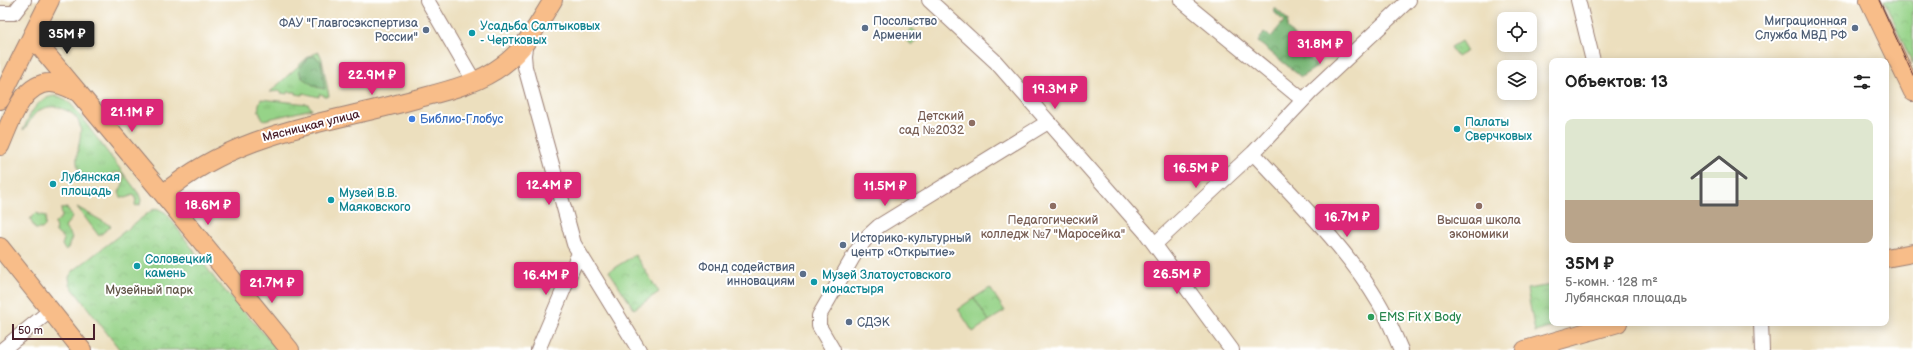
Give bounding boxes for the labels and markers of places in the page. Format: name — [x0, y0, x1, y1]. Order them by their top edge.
place label: Посольство Армении — [872, 14, 937, 43]
place label: Миграционная Служба МВД РФ — [1755, 14, 1847, 43]
place label: ФАУ "Главгосэкспертиза России" — [279, 16, 418, 45]
place label: Усадьба Салтыковых - Чертковых — [480, 19, 601, 48]
pin: 35M ₽ — [39, 21, 95, 55]
marker: Посольство Армении — [860, 23, 870, 33]
marker: Миграционная Служба МВД РФ — [1850, 23, 1860, 33]
marker: ФАУ "Главгосэкспертиза России" — [421, 25, 431, 35]
marker: Усадьба Салтыковых - Чертковых — [467, 28, 477, 38]
pin: 31.8M ₽ — [1283, 31, 1357, 65]
pin: 22.9M ₽ — [335, 62, 409, 96]
pin: 19.3M ₽ — [1018, 76, 1092, 110]
pin: 21.1M ₽ — [95, 99, 169, 133]
place label: Детский сад №2032 — [899, 109, 964, 138]
place label: Библио-Глобус — [420, 112, 504, 127]
marker: Библио-Глобус — [407, 114, 417, 124]
place label: Палаты Сверчковых — [1465, 115, 1532, 144]
marker: Детский сад №2032 — [967, 118, 977, 128]
marker: Палаты Сверчковых — [1452, 124, 1462, 134]
pin: 16.5M ₽ — [1159, 155, 1233, 189]
place label: Лубянская площадь — [60, 170, 120, 199]
pin: 12.4M ₽ — [512, 172, 586, 206]
pin: 11.5M ₽ — [848, 173, 922, 207]
marker: Лубянская площадь — [48, 179, 58, 189]
place label: Музей В.В. Маяковского — [339, 186, 411, 215]
pin: 18.6M ₽ — [171, 192, 245, 226]
marker: Музей В.В. Маяковского — [326, 195, 336, 205]
marker: Педагогический колледж №7 "Маросейка" — [1048, 201, 1058, 211]
marker: Высшая школа экономики — [1474, 201, 1484, 211]
pin: 16.7M ₽ — [1310, 204, 1384, 238]
place label: Педагогический колледж №7 "Маросейка" — [981, 213, 1125, 242]
place label: Высшая школа экономики — [1437, 213, 1521, 242]
place label: Историко-культурный центр «Открытие» — [851, 231, 972, 260]
marker: Историко-культурный центр «Открытие» — [838, 240, 848, 250]
place label: Соловецкий камень — [145, 252, 212, 281]
place label: Фонд содействия инновациям — [698, 260, 795, 289]
marker: Соловецкий камень — [132, 261, 142, 271]
pin: 26.5M ₽ — [1140, 261, 1214, 295]
pin: 16.4M ₽ — [509, 262, 583, 296]
place label: Музей Златоустовского монастыря — [822, 268, 951, 297]
marker: Фонд содействия инновациям — [798, 269, 808, 279]
pin: 21.7M ₽ — [235, 270, 309, 304]
marker: Музей Златоустовского монастыря — [809, 277, 819, 287]
place label: EMS Fit X Body — [1379, 310, 1462, 325]
marker: EMS Fit X Body — [1366, 312, 1376, 322]
place label: СДЭК — [857, 315, 890, 330]
marker: СДЭК — [844, 317, 854, 327]

